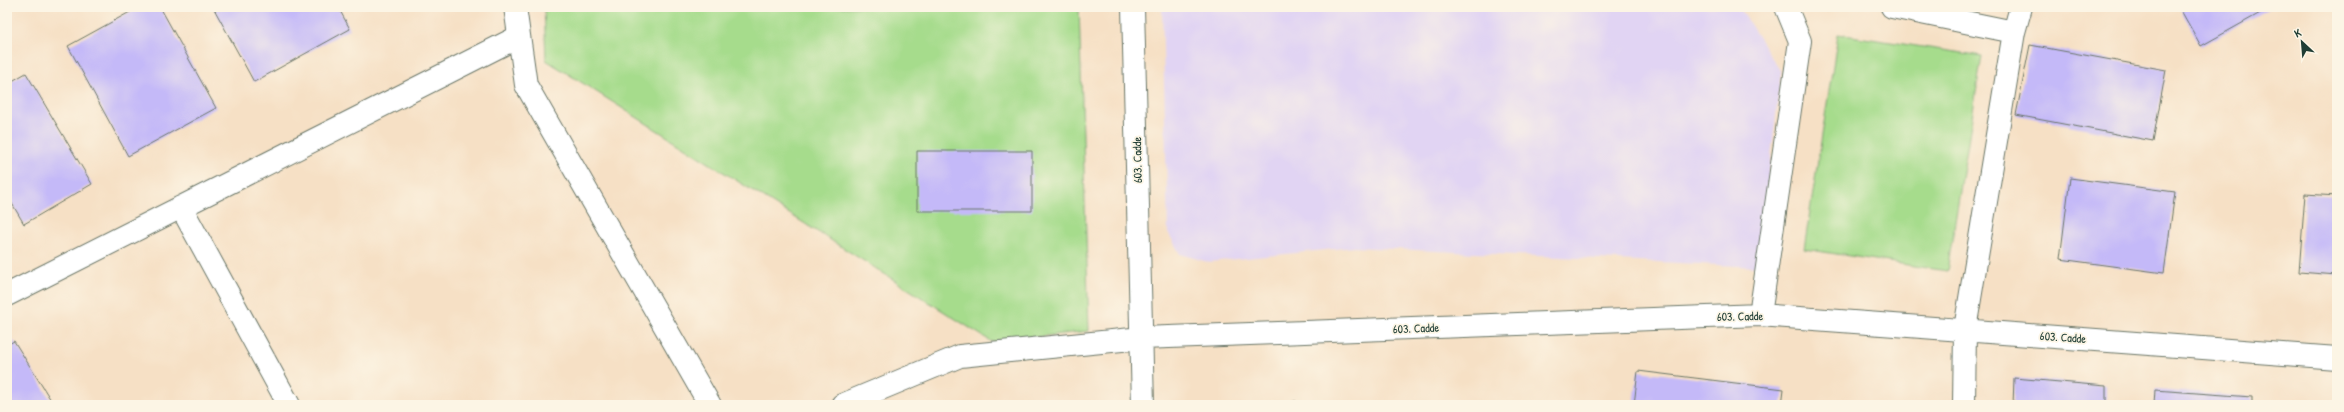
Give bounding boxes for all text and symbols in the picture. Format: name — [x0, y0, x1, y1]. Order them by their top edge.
north arrow — [2282, 22, 2322, 62]
text: K — [2292, 25, 2303, 41]
street label: 603. Cadde — [1128, 136, 1146, 183]
street label: 603. Cadde — [1717, 307, 1764, 325]
street label: 603. Cadde — [1393, 319, 1440, 337]
street label: 603. Cadde — [2039, 327, 2087, 347]

